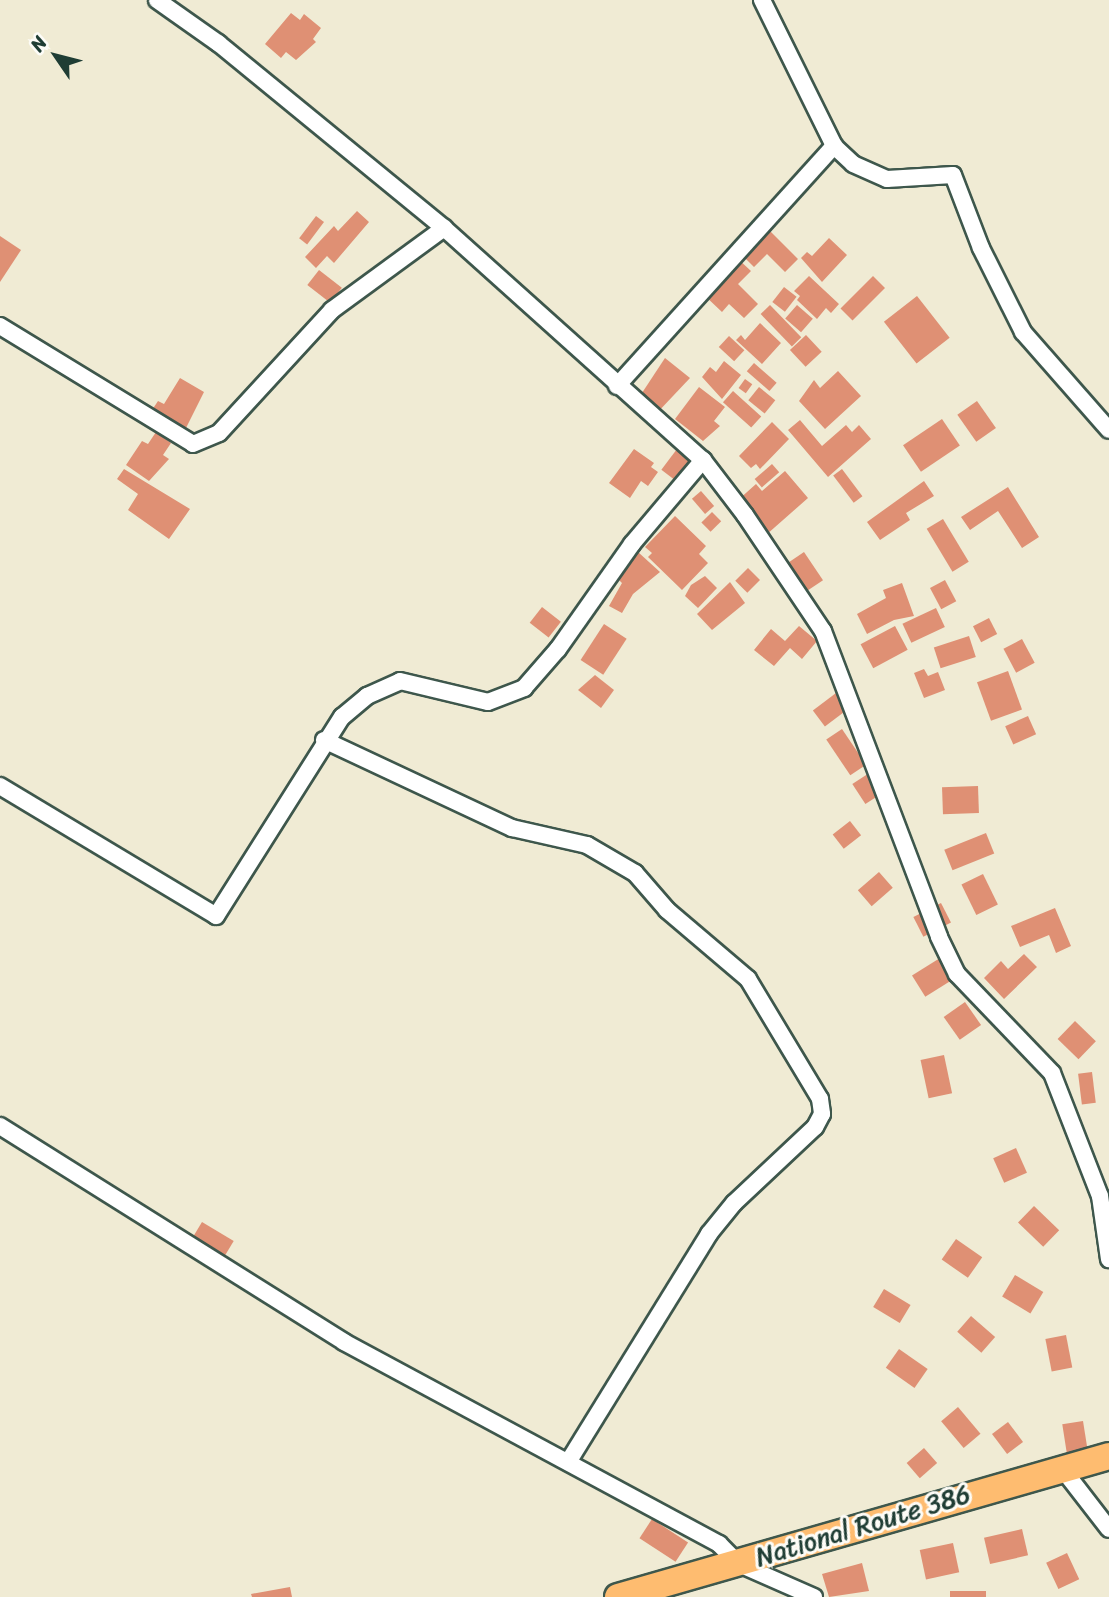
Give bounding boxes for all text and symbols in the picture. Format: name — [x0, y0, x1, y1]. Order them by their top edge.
north arrow — [21, 21, 91, 91]
text: N — [21, 29, 56, 59]
street label: National Route 386 — [752, 1479, 974, 1573]

